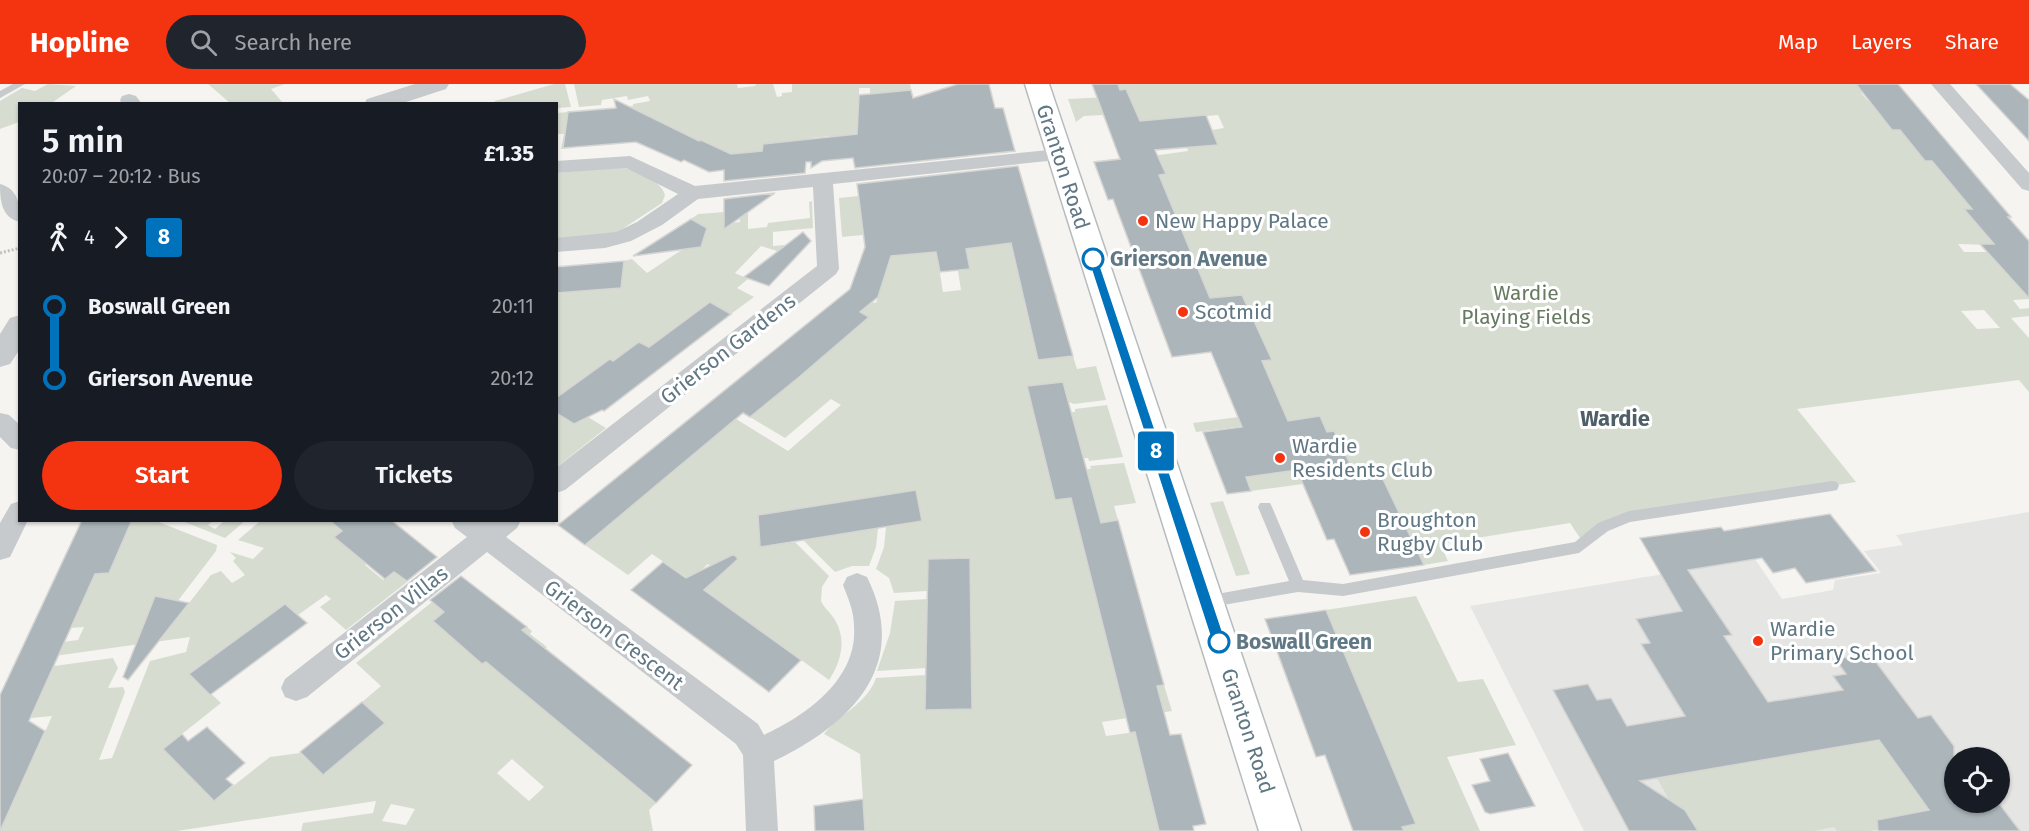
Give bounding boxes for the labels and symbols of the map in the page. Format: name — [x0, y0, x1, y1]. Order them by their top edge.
street label: Granton Road — [1031, 101, 1095, 233]
place label: New Happy Palace — [1155, 208, 1329, 234]
marker: New Happy Palace — [1136, 214, 1150, 228]
place label: Grierson Avenue — [1110, 246, 1268, 272]
marker: Grierson Avenue — [1082, 248, 1104, 270]
park label: Wardie Playing Fields — [1461, 280, 1591, 330]
street label: Grierson Gardens — [655, 288, 801, 410]
place label: Scotmid — [1195, 299, 1272, 325]
marker: Scotmid — [1176, 305, 1190, 319]
district label: Wardie — [1580, 405, 1650, 432]
line badge: 8 — [1136, 432, 1176, 470]
place label: Wardie Residents Club — [1292, 433, 1433, 483]
marker: Wardie Residents Club — [1273, 451, 1287, 465]
place label: Broughton Rugby Club — [1377, 507, 1484, 557]
marker: Broughton Rugby Club — [1358, 525, 1372, 539]
street label: Grierson Villas — [329, 560, 453, 666]
street label: Grierson Crescent — [539, 574, 689, 696]
place label: Wardie Primary School — [1770, 616, 1914, 666]
place label: Boswall Green — [1236, 629, 1372, 655]
marker: Boswall Green — [1208, 631, 1230, 653]
marker: Wardie Primary School — [1751, 634, 1765, 648]
street label: Granton Road — [1216, 665, 1280, 797]

